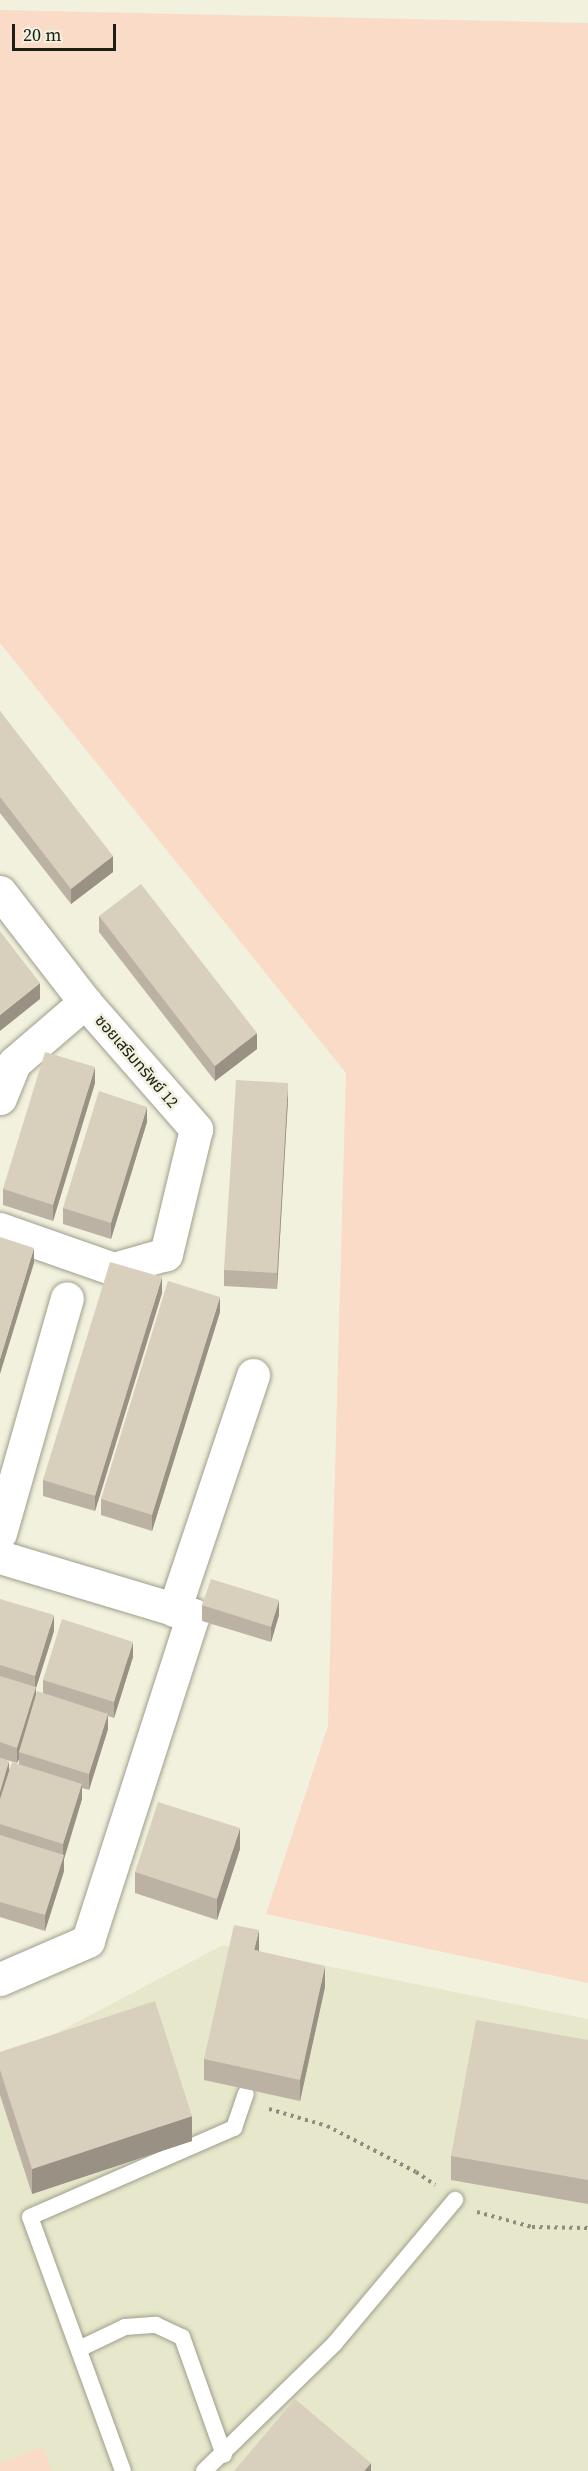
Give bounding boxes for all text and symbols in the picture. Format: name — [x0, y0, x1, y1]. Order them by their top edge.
scale bar — [15, 12, 118, 50]
text: 20 m — [23, 22, 61, 47]
street label: ซอยเสริมทรัพย์ 12 — [91, 1011, 183, 1111]

